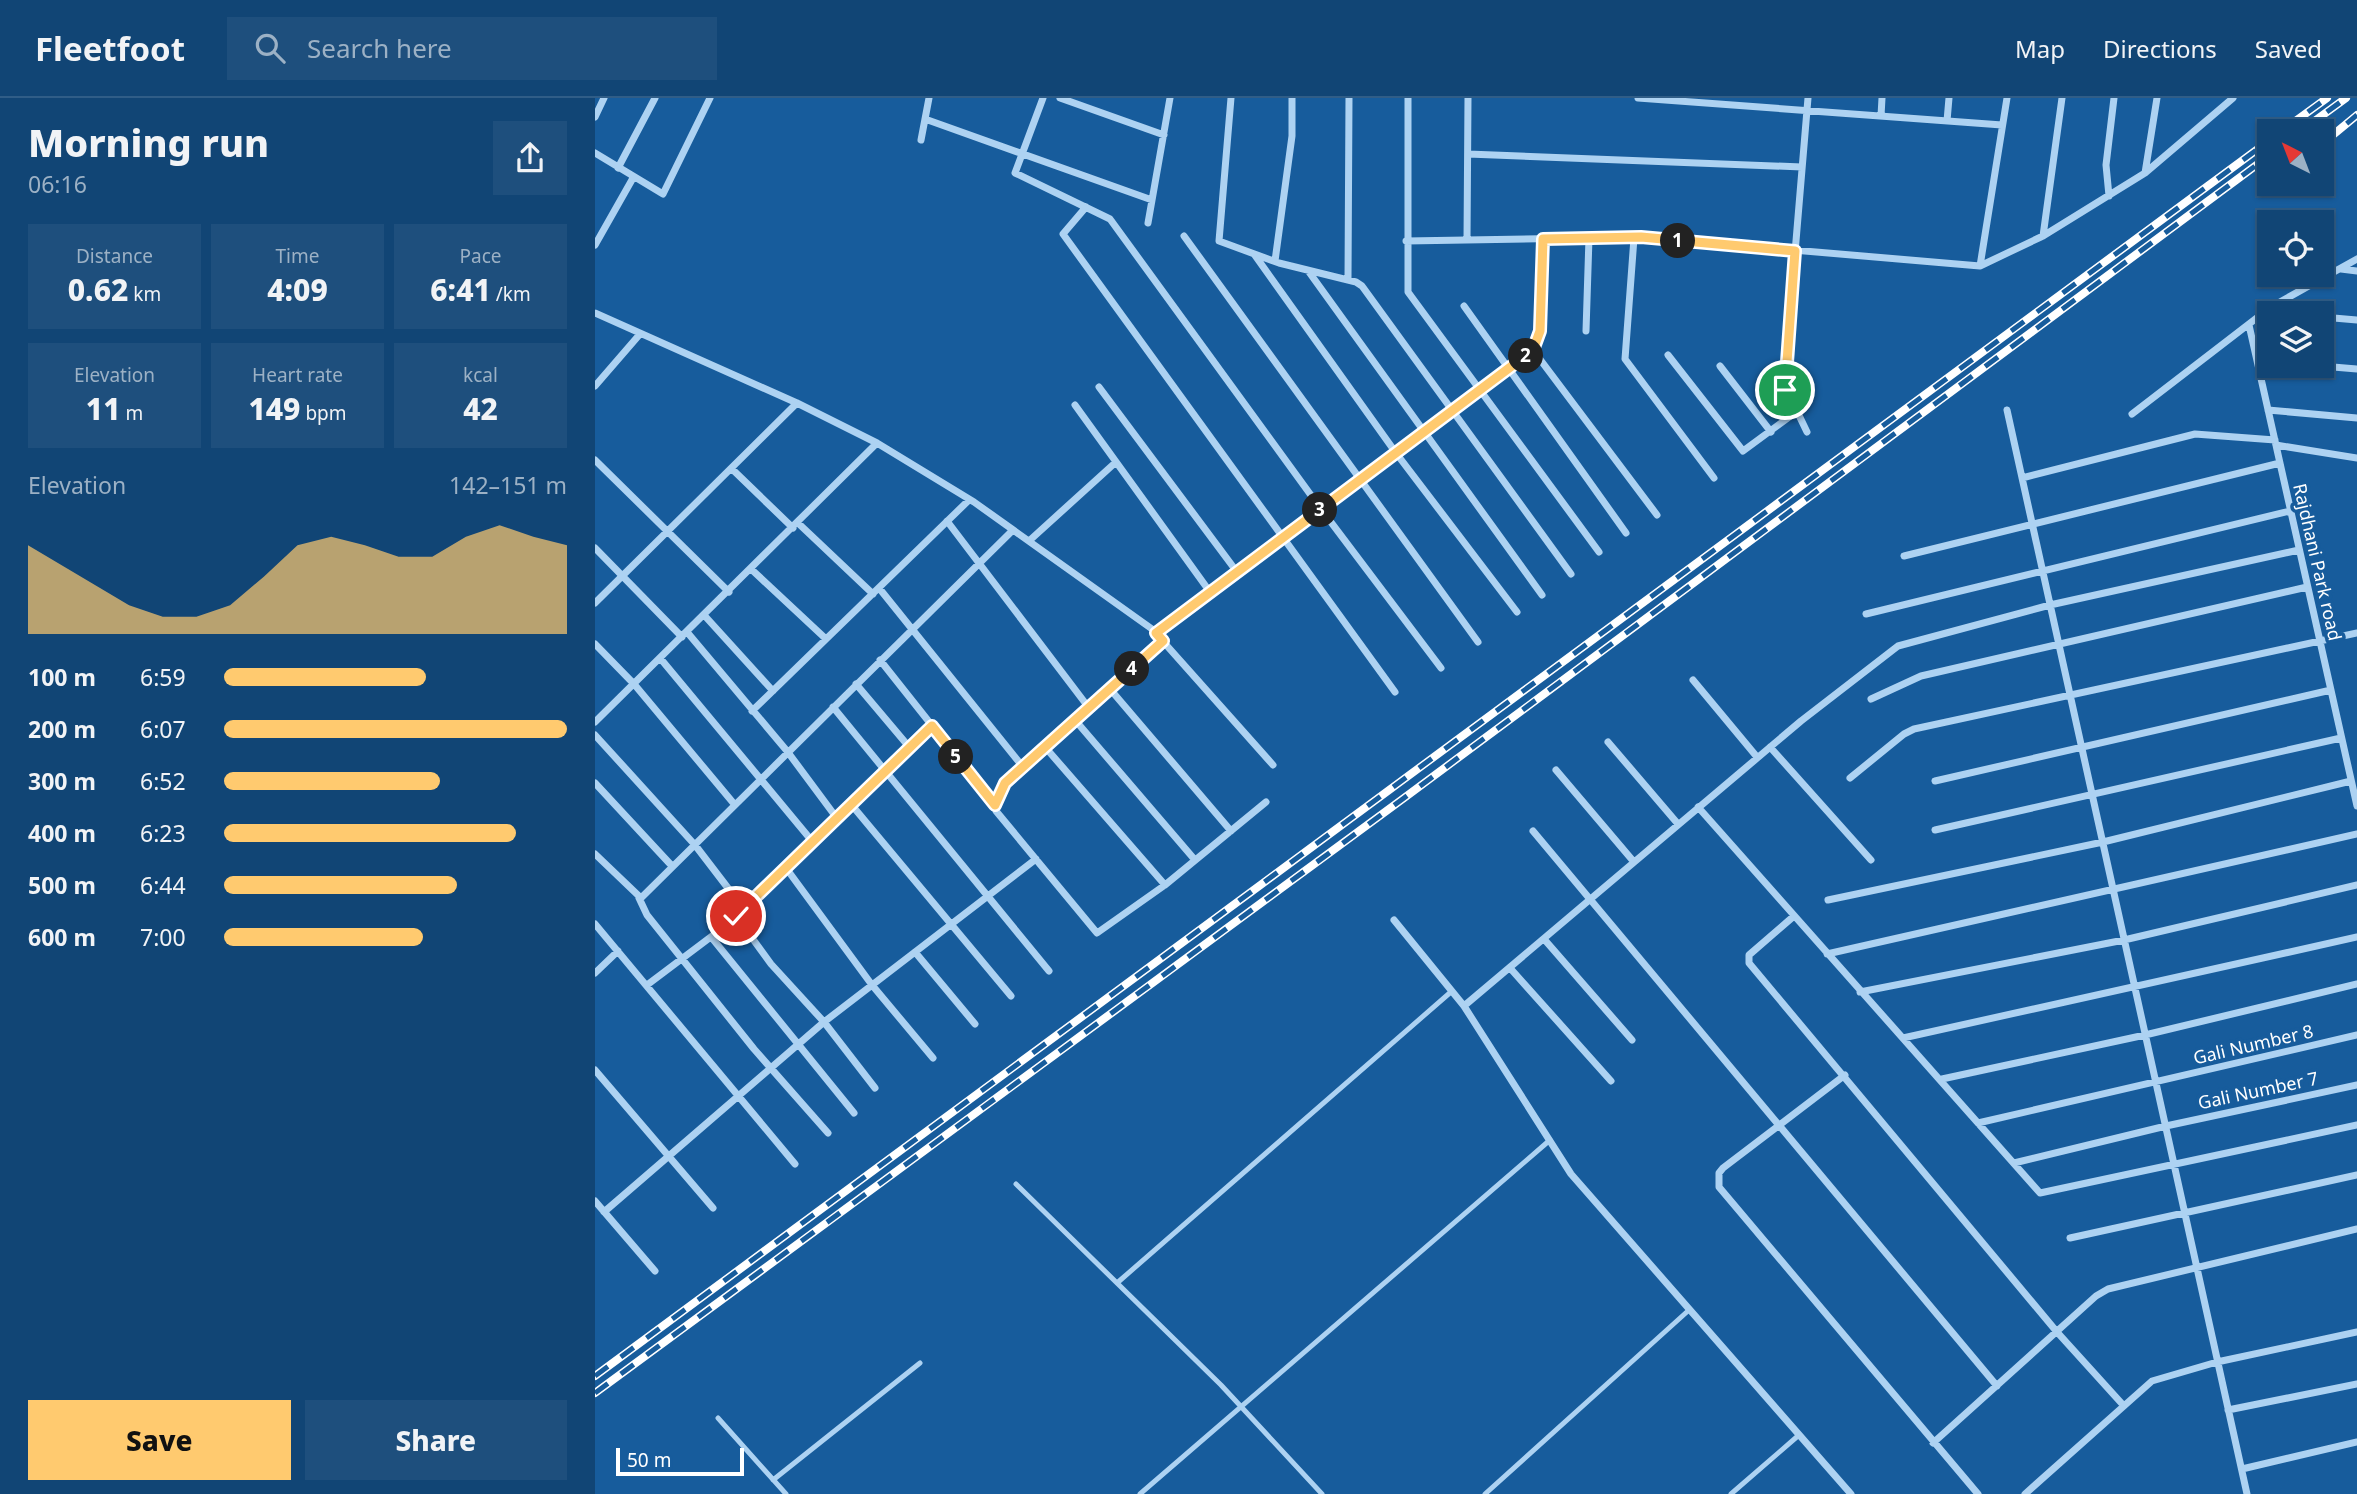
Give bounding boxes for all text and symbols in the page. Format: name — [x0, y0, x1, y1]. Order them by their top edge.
search box — [227, 17, 717, 80]
text: Fleetfoot — [35, 26, 185, 71]
icon: search — [251, 29, 289, 67]
text: Search here — [307, 30, 452, 66]
text: Map — [2015, 32, 2065, 65]
text: Directions — [2103, 32, 2217, 65]
text: Saved — [2255, 32, 2322, 65]
text: Morning run — [28, 116, 269, 168]
north arrow — [2257, 119, 2335, 196]
map controls — [2257, 119, 2334, 378]
button: share — [493, 121, 567, 195]
text: 06:16 — [28, 168, 87, 200]
button: locate — [2257, 210, 2334, 287]
pin: 1 — [1661, 223, 1695, 258]
text: 1 — [1672, 227, 1683, 253]
text: Distance — [76, 243, 153, 269]
text: Time — [276, 243, 319, 269]
text: Pace — [460, 243, 502, 269]
text: 0.62 — [68, 269, 128, 310]
text: 4:09 — [267, 269, 328, 310]
text: 6:41 — [430, 269, 491, 310]
text: km — [128, 281, 161, 307]
text: /km — [491, 281, 531, 307]
button: layers — [2257, 301, 2334, 378]
pin: 2 — [1509, 338, 1543, 374]
text: 2 — [1520, 342, 1531, 368]
pin — [1755, 360, 1815, 420]
text: Elevation — [74, 362, 155, 388]
text: Heart rate — [252, 362, 343, 388]
text: kcal — [463, 362, 498, 388]
icon: arrive — [1766, 371, 1804, 409]
text: 11 — [86, 388, 120, 429]
text: 149 — [248, 388, 300, 429]
text: 42 — [463, 388, 498, 429]
text: m — [120, 400, 143, 426]
text: bpm — [300, 400, 347, 426]
text: Elevation — [28, 469, 126, 501]
text: 142–151 m — [449, 469, 567, 501]
street label: Rajdhani Park road — [2288, 481, 2348, 643]
pin: 3 — [1303, 492, 1337, 528]
text: 3 — [1314, 496, 1325, 522]
pin: 4 — [1115, 652, 1149, 686]
text: 4 — [1126, 655, 1137, 681]
text: 100 m — [28, 661, 96, 693]
text: 6:59 — [140, 661, 186, 693]
text: 200 m — [28, 713, 96, 745]
text: 6:07 — [140, 713, 186, 745]
pin: 5 — [939, 740, 973, 774]
text: 5 — [950, 743, 961, 769]
text: 300 m — [28, 765, 96, 797]
text: 6:52 — [140, 765, 186, 797]
text: 400 m — [28, 817, 96, 849]
text: 6:23 — [140, 817, 186, 849]
text: 500 m — [28, 869, 96, 901]
text: 6:44 — [140, 869, 186, 901]
pin — [706, 886, 766, 946]
icon: check — [717, 897, 755, 935]
text: 600 m — [28, 921, 96, 953]
text: 7:00 — [140, 921, 186, 953]
street label: Gali Number 8 — [2191, 1019, 2315, 1069]
street label: Gali Number 7 — [2196, 1066, 2320, 1114]
button: Save — [28, 1400, 291, 1480]
button: Share — [305, 1400, 567, 1480]
scale bar — [616, 1445, 744, 1477]
text: 50 m — [627, 1447, 671, 1473]

